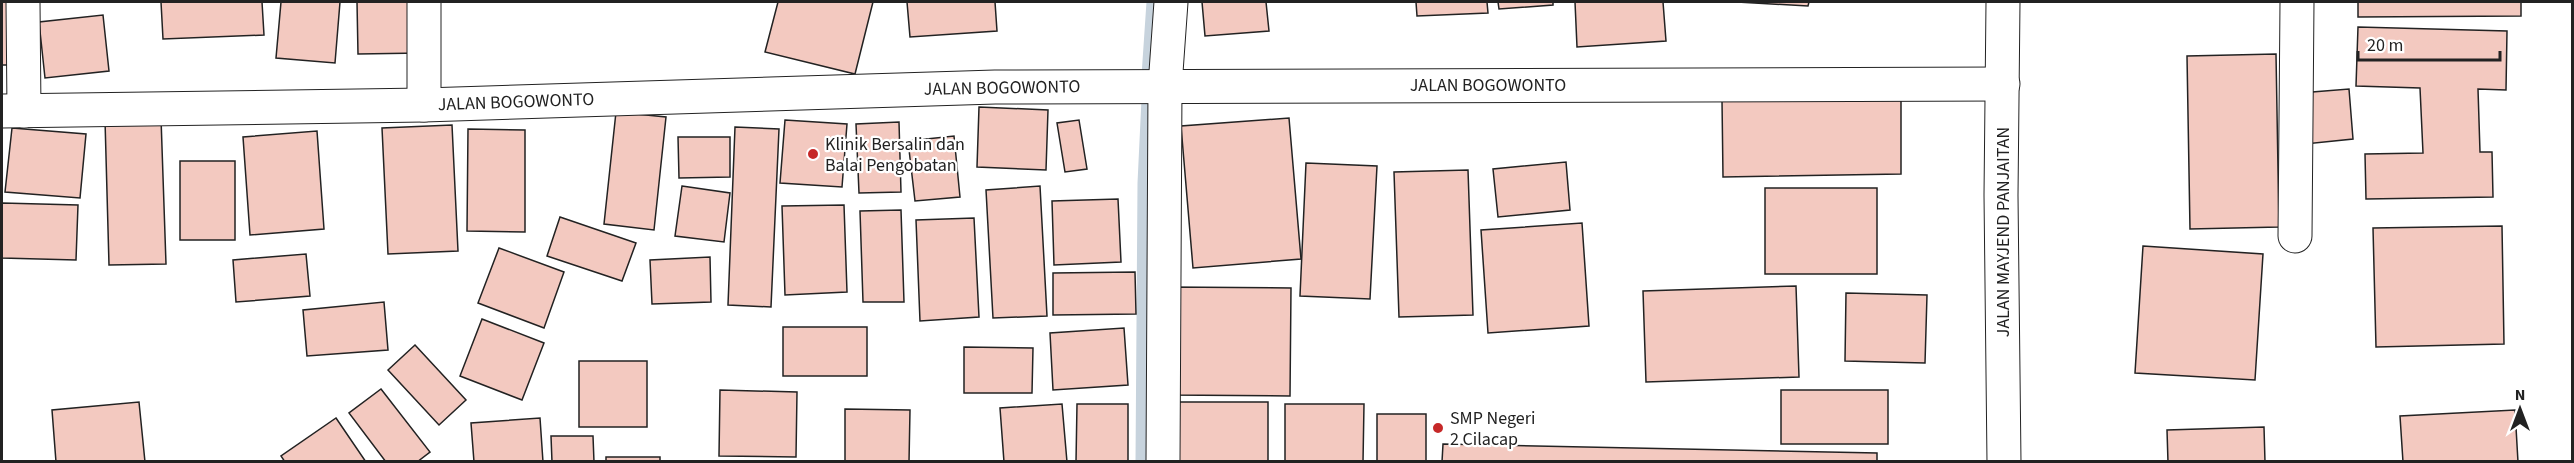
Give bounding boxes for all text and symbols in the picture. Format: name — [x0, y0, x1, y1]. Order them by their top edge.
scale bar — [2358, 24, 2500, 62]
text: 20 m — [2367, 33, 2403, 58]
street label: JALAN BOGOWONTO — [1410, 73, 1566, 98]
street label: JALAN BOGOWONTO — [924, 74, 1081, 102]
street label: JALAN BOGOWONTO — [437, 87, 595, 117]
street label: JALAN MAYJEND PANJAITAN — [1991, 127, 2016, 337]
place label: Klinik Bersalin dan Balai Pengobatan — [825, 132, 965, 178]
marker: Klinik Bersalin dan Balai Pengobatan — [806, 147, 820, 161]
north arrow — [2490, 379, 2550, 439]
text: N — [2515, 384, 2525, 406]
place label: SMP Negeri 2 Cilacap — [1450, 406, 1535, 452]
marker: SMP Negeri 2 Cilacap — [1431, 421, 1445, 435]

